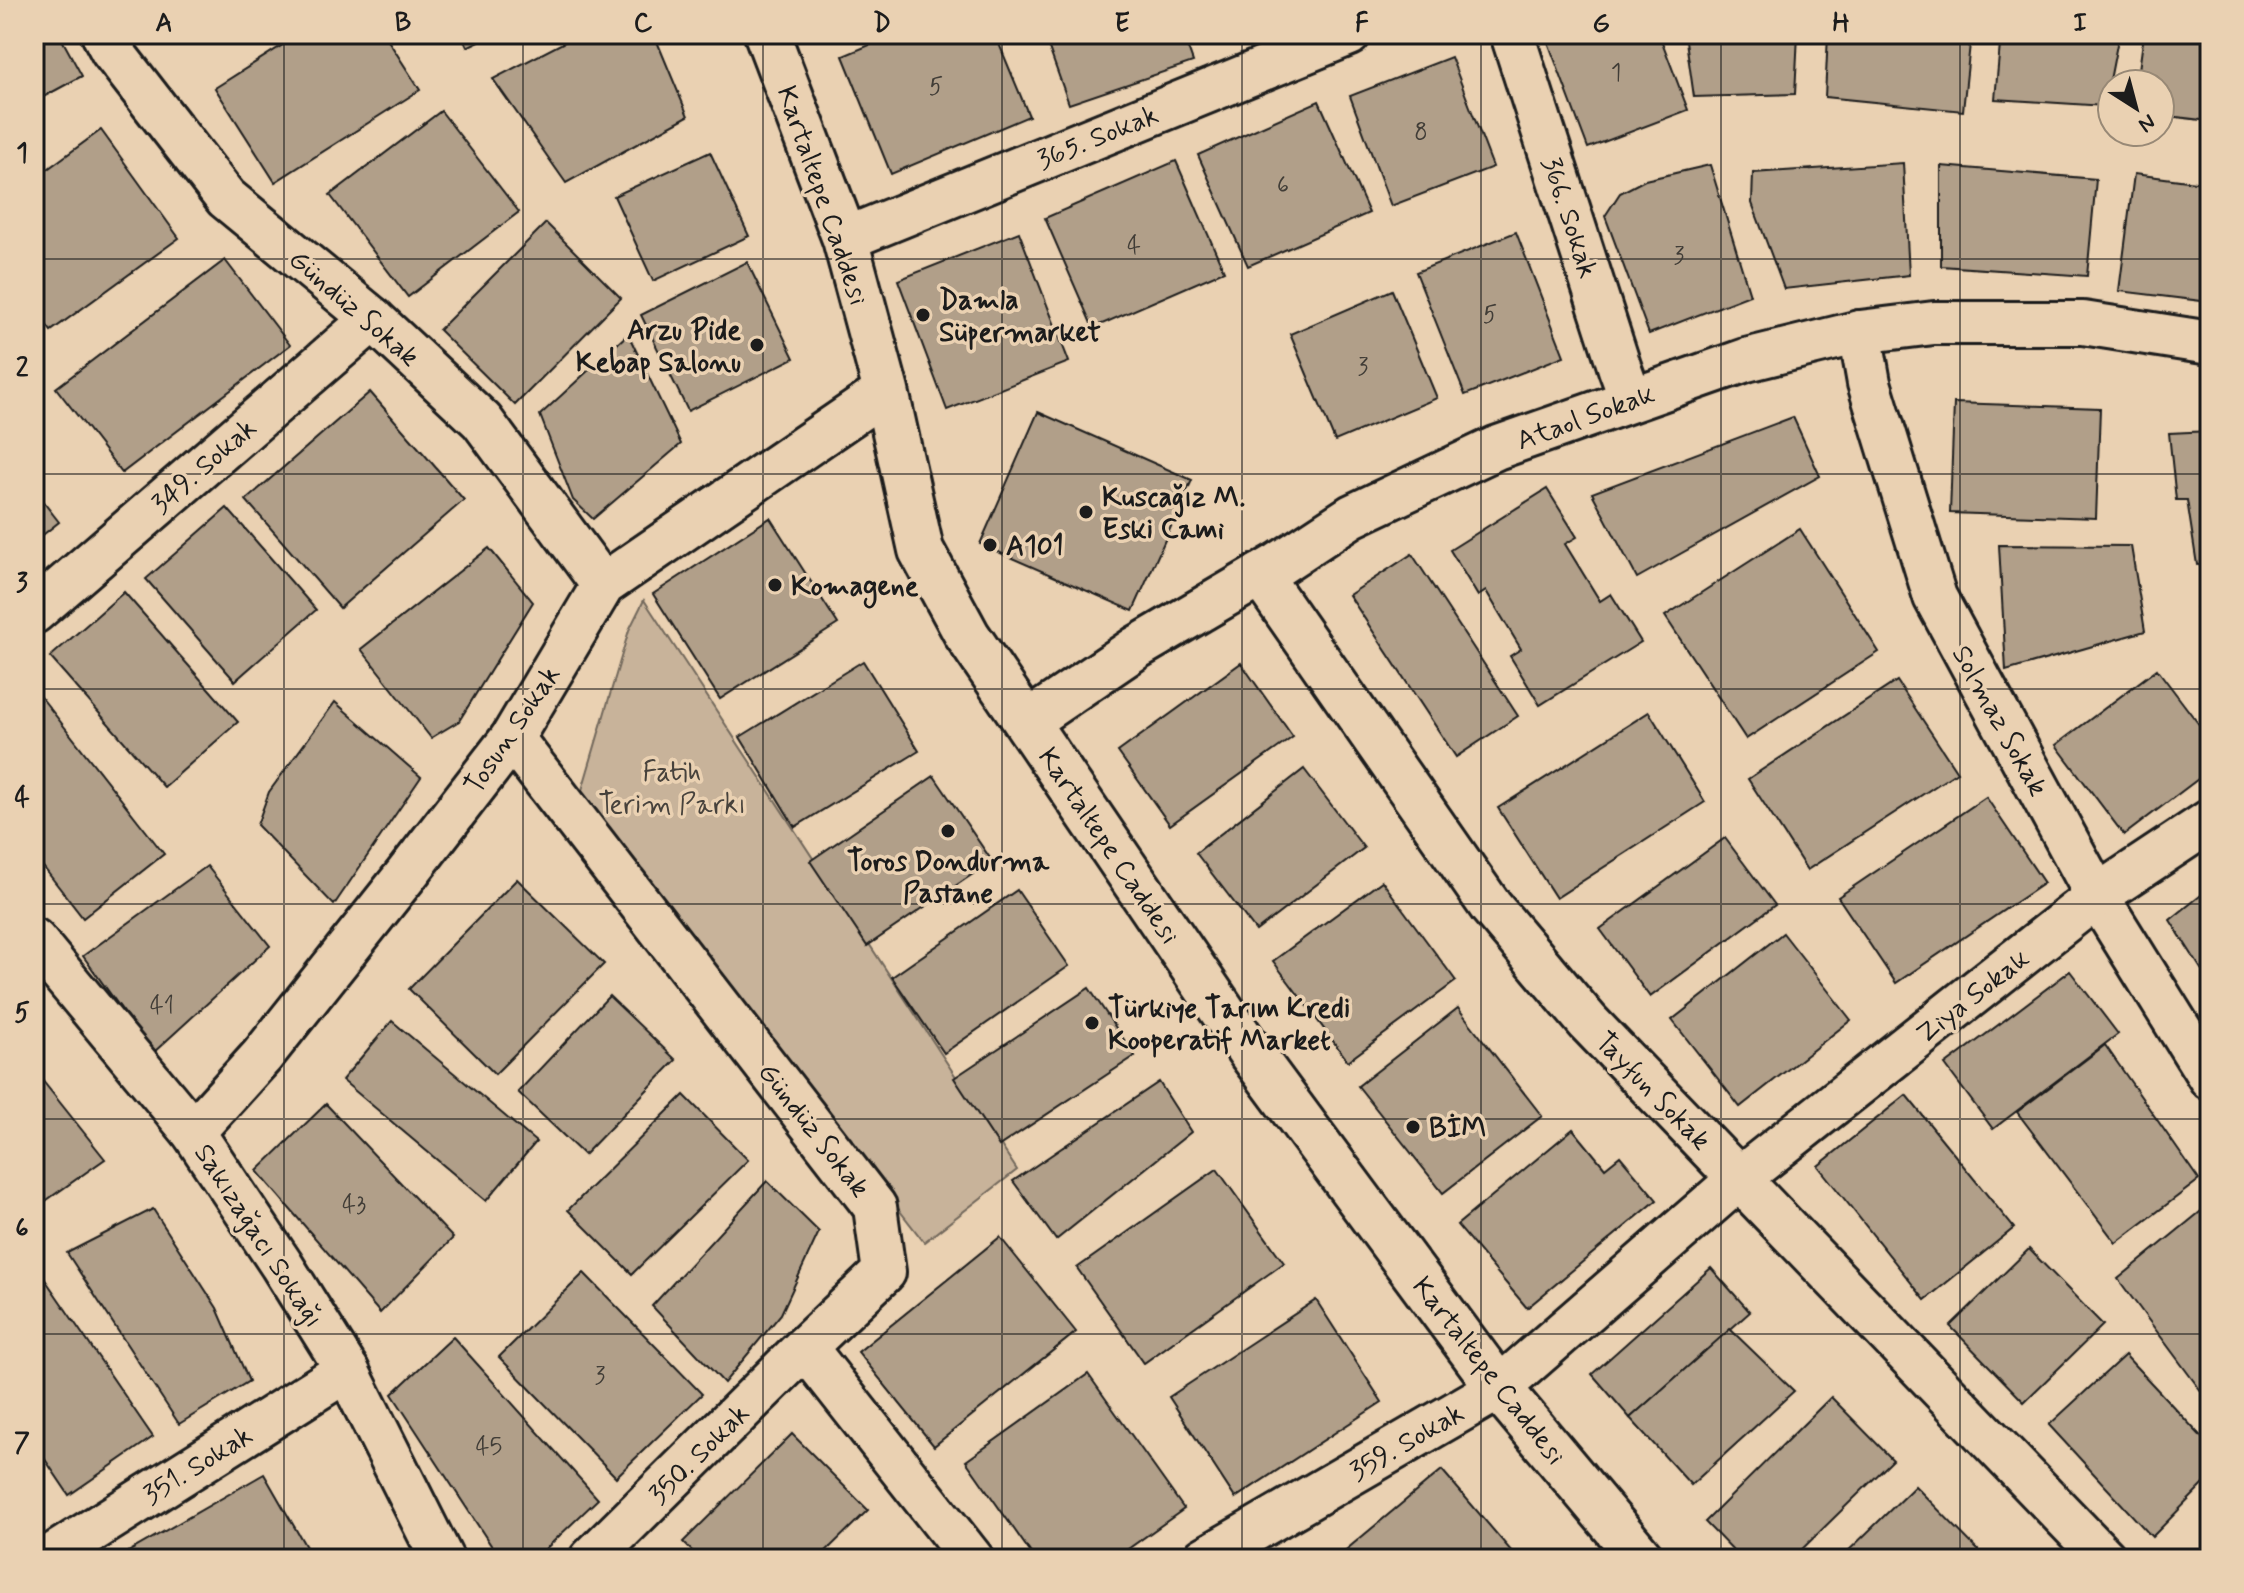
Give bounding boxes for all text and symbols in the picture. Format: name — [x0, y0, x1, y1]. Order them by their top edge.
text: A — [155, 7, 173, 41]
text: B — [395, 7, 411, 41]
text: C — [634, 7, 653, 41]
text: D — [873, 7, 891, 41]
text: E — [1114, 7, 1130, 41]
text: F — [1355, 7, 1369, 41]
text: G — [1592, 7, 1610, 41]
text: H — [1833, 7, 1850, 41]
text: I — [2073, 7, 2087, 41]
house number: 1 — [1611, 58, 1621, 89]
north arrow — [2096, 68, 2176, 148]
house number: 5 — [929, 72, 943, 103]
street label: Kartaltepe Caddesi — [767, 81, 876, 310]
street label: 365. Sokak — [1032, 97, 1164, 179]
text: N — [2132, 107, 2161, 138]
house number: 8 — [1414, 117, 1428, 148]
text: 1 — [16, 137, 28, 171]
street label: 366. Sokak — [1532, 152, 1606, 283]
house number: 6 — [1277, 170, 1289, 201]
house number: 4 — [1127, 231, 1141, 262]
house number: 3 — [1674, 241, 1685, 272]
street label: Gündüz Sokak — [280, 242, 427, 376]
place label: Damla Süpermarket — [939, 283, 1101, 352]
house number: 5 — [1483, 300, 1497, 331]
marker: Damla Süpermarket — [914, 306, 932, 324]
place label: Arzu Pide Kebap Salonu — [576, 313, 741, 382]
marker: Arzu Pide Kebap Salonu — [748, 336, 766, 354]
text: 2 — [16, 352, 29, 386]
house number: 3 — [1358, 352, 1369, 383]
street label: Ataol Sokak — [1512, 376, 1660, 460]
street label: 349. Sokak — [144, 411, 265, 523]
place label: Kuscağız M. Eski Cami — [1102, 480, 1245, 549]
marker: Kuscağız M. Eski Cami — [1077, 503, 1095, 521]
place label: A101 — [1006, 529, 1064, 566]
marker: A101 — [981, 536, 999, 554]
text: 3 — [16, 567, 28, 601]
place label: Komagene — [791, 569, 919, 609]
marker: Komagene — [766, 576, 784, 594]
street label: Solmaz Sokak — [1942, 639, 2056, 803]
street label: Tosun Sokak — [456, 659, 570, 802]
street label: Kartaltepe Caddesi — [1028, 741, 1187, 952]
park label: Fatih Terim Parkı — [598, 755, 746, 824]
text: 4 — [14, 782, 30, 816]
marker: Toros Dondurma Pastane — [939, 822, 957, 840]
place label: Toros Dondurma Pastane — [847, 844, 1050, 913]
street label: Ziya Sokak — [1909, 941, 2038, 1053]
house number: 41 — [150, 991, 174, 1022]
place label: Türkiye Tarım Kredi Kooperatif Market — [1108, 991, 1350, 1060]
text: 5 — [14, 997, 30, 1031]
marker: Türkiye Tarım Kredi Kooperatif Market — [1083, 1014, 1101, 1032]
street label: Tayfun Sokak — [1586, 1024, 1718, 1159]
street label: Gündüz Sokak — [749, 1055, 877, 1206]
place label: BİM — [1429, 1111, 1486, 1148]
marker: BİM — [1404, 1118, 1422, 1136]
street label: Sakızağacı Sokağı — [185, 1137, 331, 1336]
house number: 43 — [342, 1190, 366, 1221]
text: 6 — [15, 1212, 29, 1246]
street label: Kartaltepe Caddesi — [1403, 1270, 1573, 1473]
house number: 3 — [595, 1361, 606, 1392]
street label: 359. Sokak — [1343, 1395, 1471, 1491]
street label: 350. Sokak — [641, 1396, 758, 1513]
street label: 351. Sokak — [136, 1418, 260, 1514]
text: 7 — [14, 1427, 30, 1461]
house number: 45 — [476, 1432, 502, 1463]

